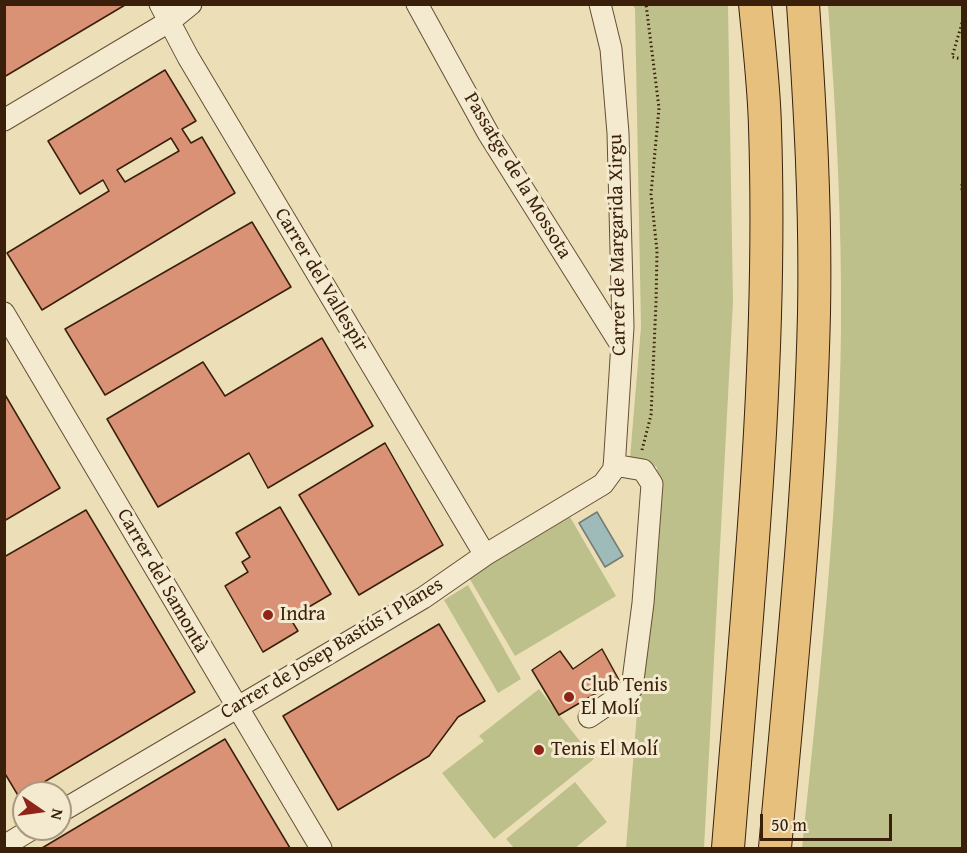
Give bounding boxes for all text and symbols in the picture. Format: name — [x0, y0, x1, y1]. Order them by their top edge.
street label: Passatge de la Mossota — [458, 89, 576, 263]
street label: Carrer de Margarida Xirgu — [604, 134, 632, 356]
street label: Carrer del Vallespir — [269, 204, 373, 356]
street label: Carrer del Samontà — [111, 505, 213, 657]
street label: Carrer de Josep Bastús i Planes — [216, 573, 448, 725]
place label: Indra — [280, 603, 326, 627]
marker: Indra — [261, 608, 275, 622]
place label: Club Tenis El Molí — [581, 674, 668, 721]
marker: Club Tenis El Molí — [562, 690, 576, 704]
place label: Tenis El Molí — [551, 738, 658, 762]
marker: Tenis El Molí — [532, 743, 546, 757]
north arrow — [12, 781, 72, 841]
scale bar — [763, 802, 895, 840]
text: N — [45, 807, 70, 823]
text: 50 m — [771, 811, 807, 838]

